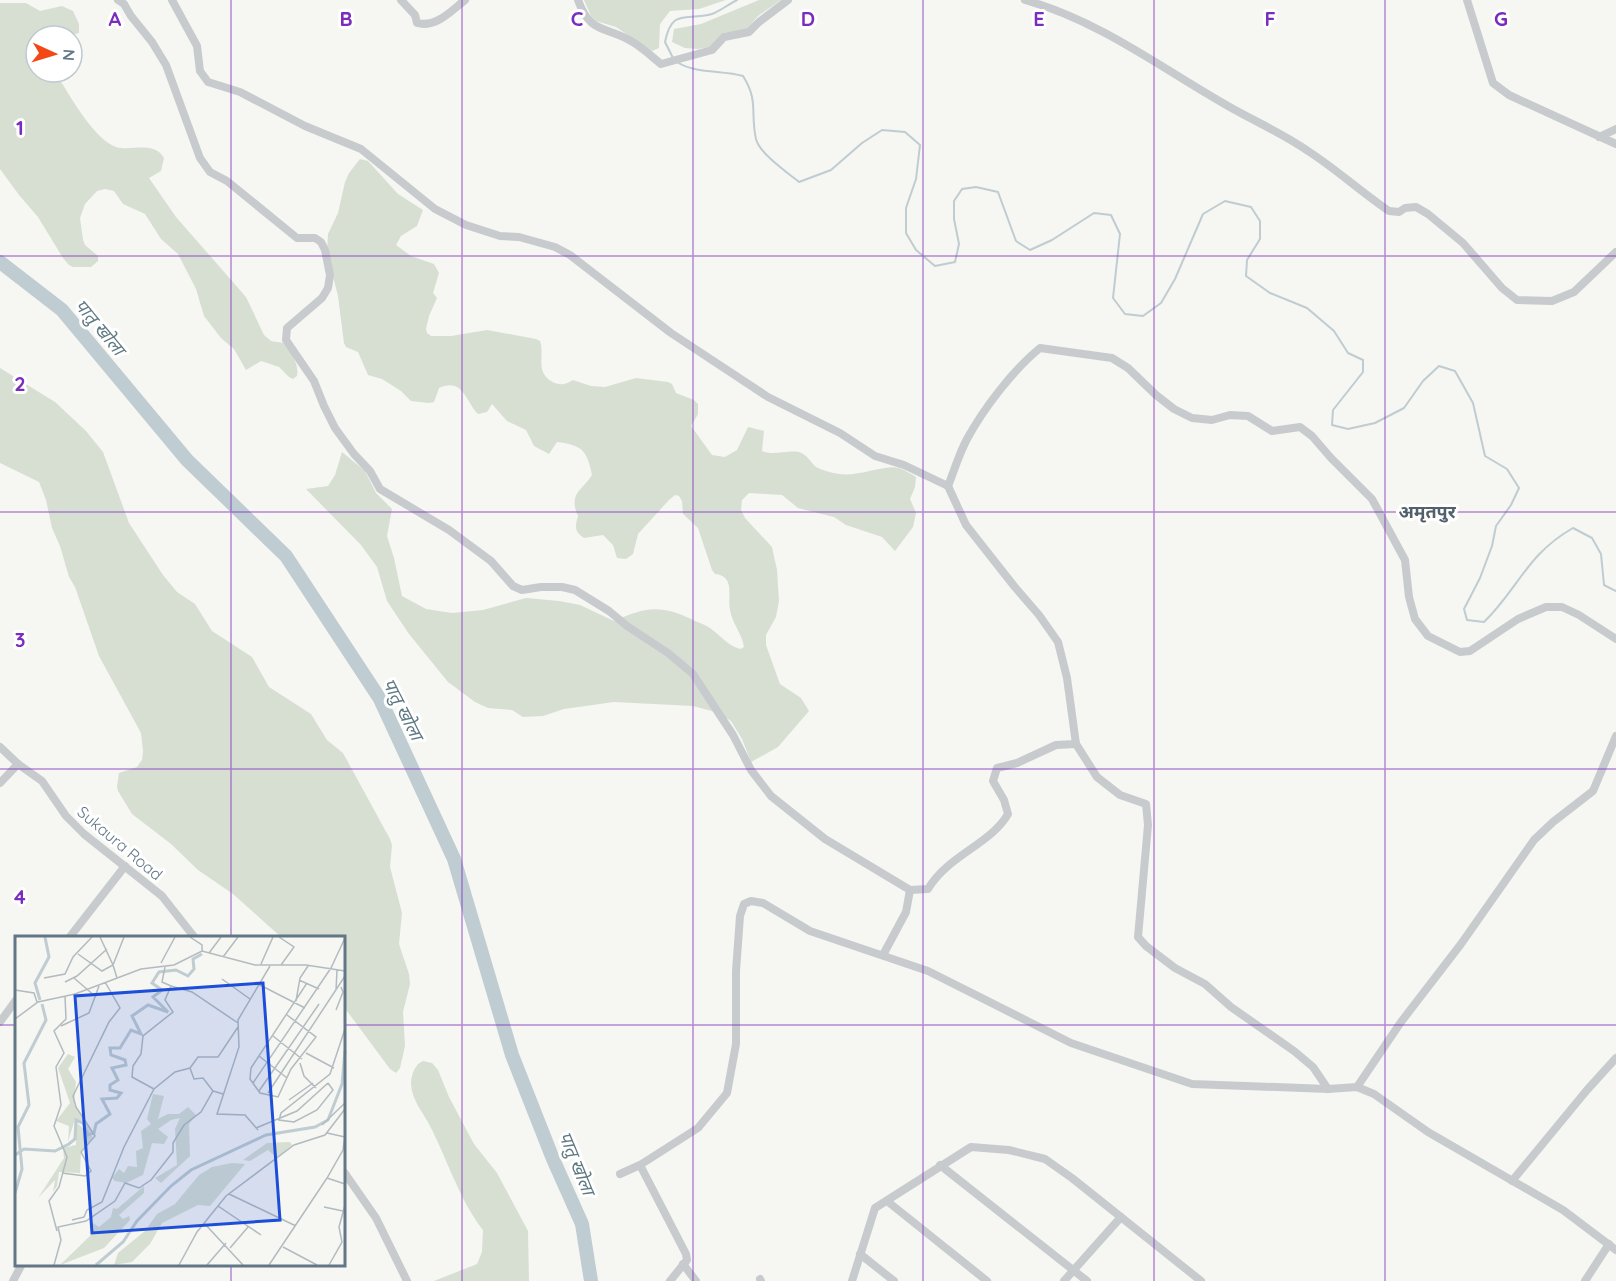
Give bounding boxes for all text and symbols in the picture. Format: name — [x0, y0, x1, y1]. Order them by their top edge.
text: A — [109, 6, 122, 31]
text: B — [339, 6, 353, 31]
text: C — [571, 6, 584, 31]
text: D — [801, 6, 815, 31]
text: E — [1033, 6, 1045, 31]
text: F — [1264, 6, 1276, 31]
text: G — [1494, 6, 1508, 31]
north arrow — [24, 24, 84, 84]
text: N — [59, 48, 79, 62]
text: 1 — [16, 115, 24, 140]
water label: पातु खोला — [70, 294, 132, 362]
text: 2 — [14, 371, 26, 396]
district label: अमृतपुर — [1398, 500, 1457, 523]
text: 3 — [15, 627, 25, 652]
water label: पातु खोला — [378, 674, 430, 747]
street label: Sukaura Road — [73, 802, 167, 884]
text: 4 — [14, 884, 26, 909]
inset map — [15, 936, 345, 1266]
water label: पातु खोला — [554, 1128, 601, 1201]

